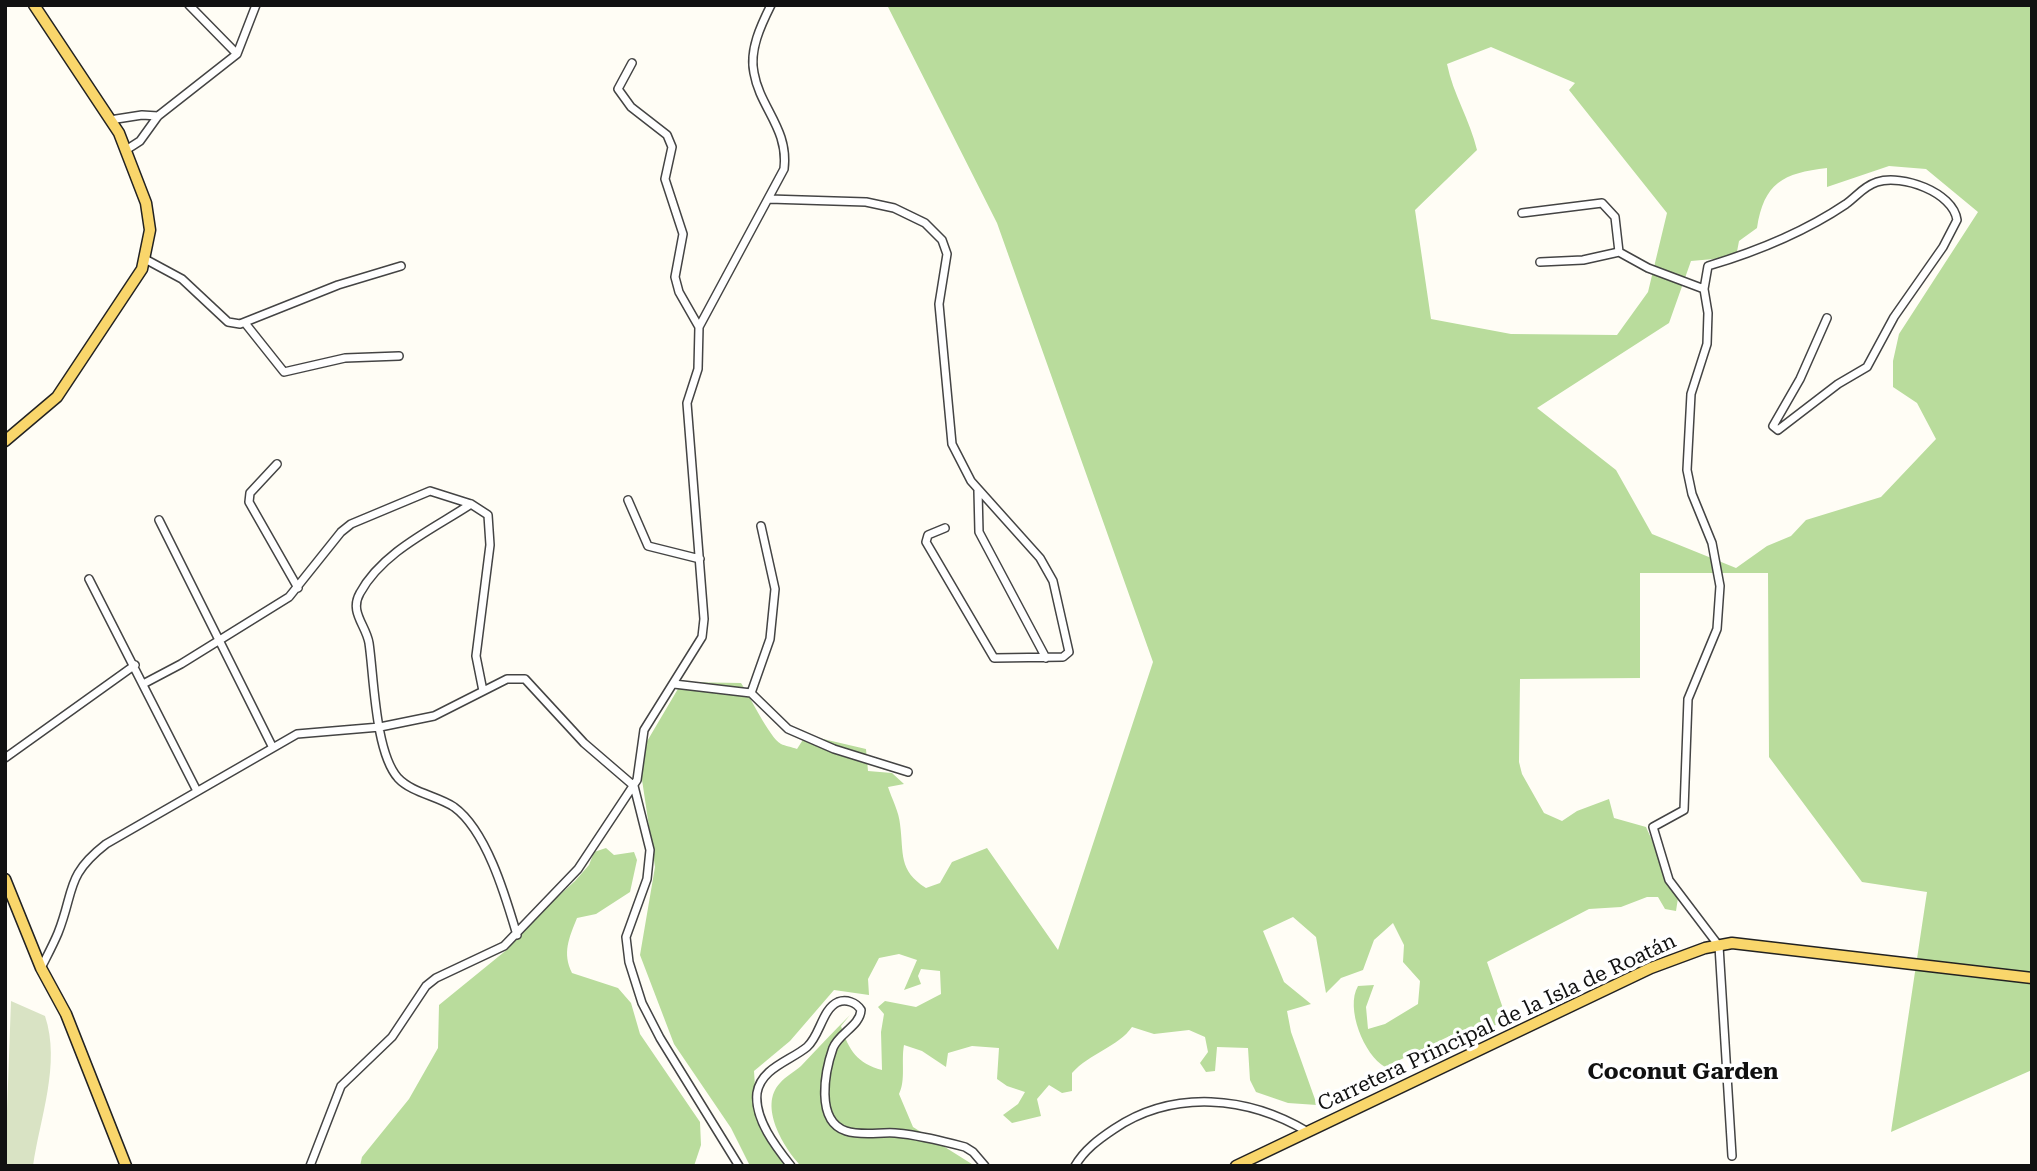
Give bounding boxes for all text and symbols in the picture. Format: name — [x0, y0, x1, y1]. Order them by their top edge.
street label: Carretera Principal de la Isla de Roatán — [1314, 929, 1680, 1117]
district label: Coconut Garden — [1587, 1058, 1779, 1086]

